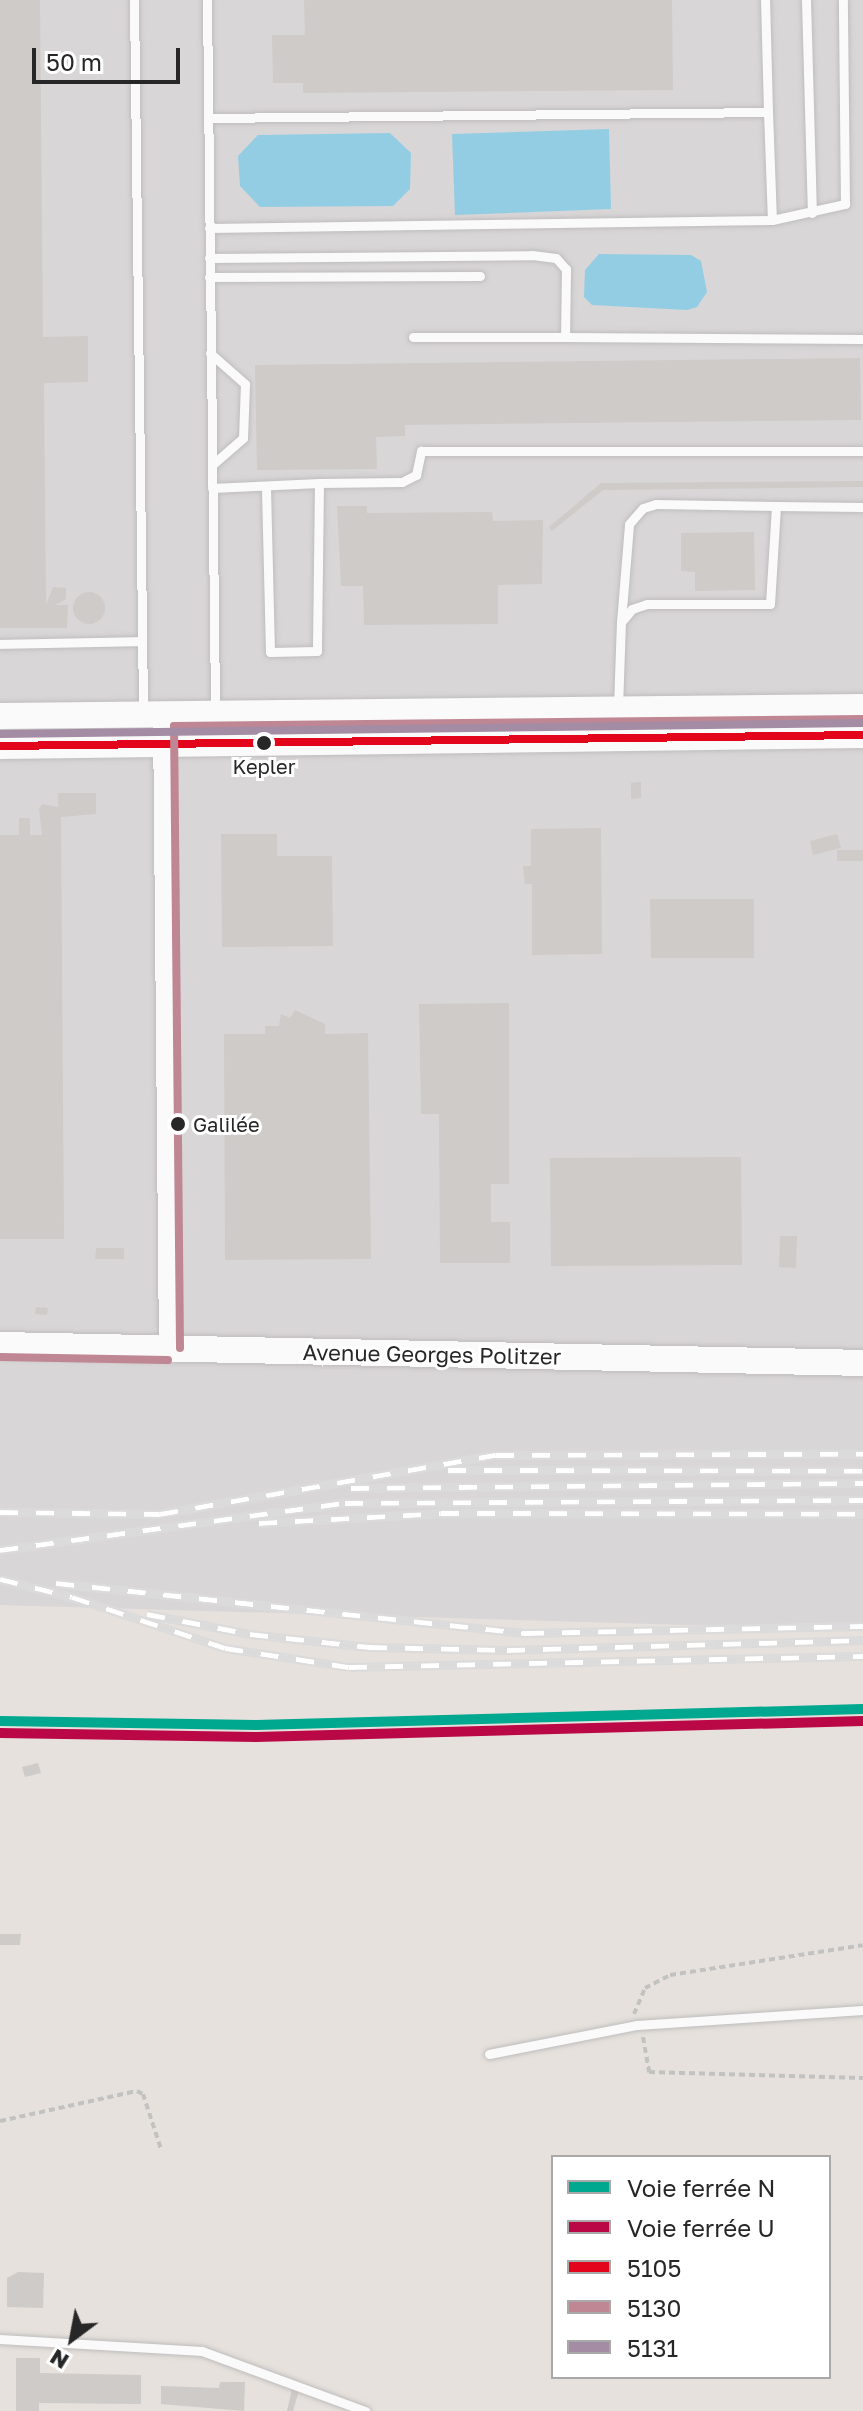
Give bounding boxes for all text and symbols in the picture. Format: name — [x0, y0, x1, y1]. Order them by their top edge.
scale bar — [36, 32, 184, 82]
text: 50 m — [46, 47, 102, 76]
marker: Kepler — [256, 735, 272, 751]
place label: Kepler — [233, 754, 295, 778]
place label: Galilée — [193, 1112, 260, 1136]
marker: Galilée — [170, 1116, 186, 1132]
street label: Avenue Georges Politzer — [303, 1339, 561, 1369]
legend — [551, 2155, 831, 2379]
text: Voie ferrée N — [627, 2173, 775, 2202]
text: Voie ferrée U — [627, 2213, 775, 2242]
text: 5105 — [627, 2253, 681, 2282]
text: 5130 — [627, 2293, 681, 2322]
north arrow — [32, 2299, 112, 2379]
text: 5131 — [627, 2333, 678, 2362]
text: N — [45, 2344, 73, 2376]

